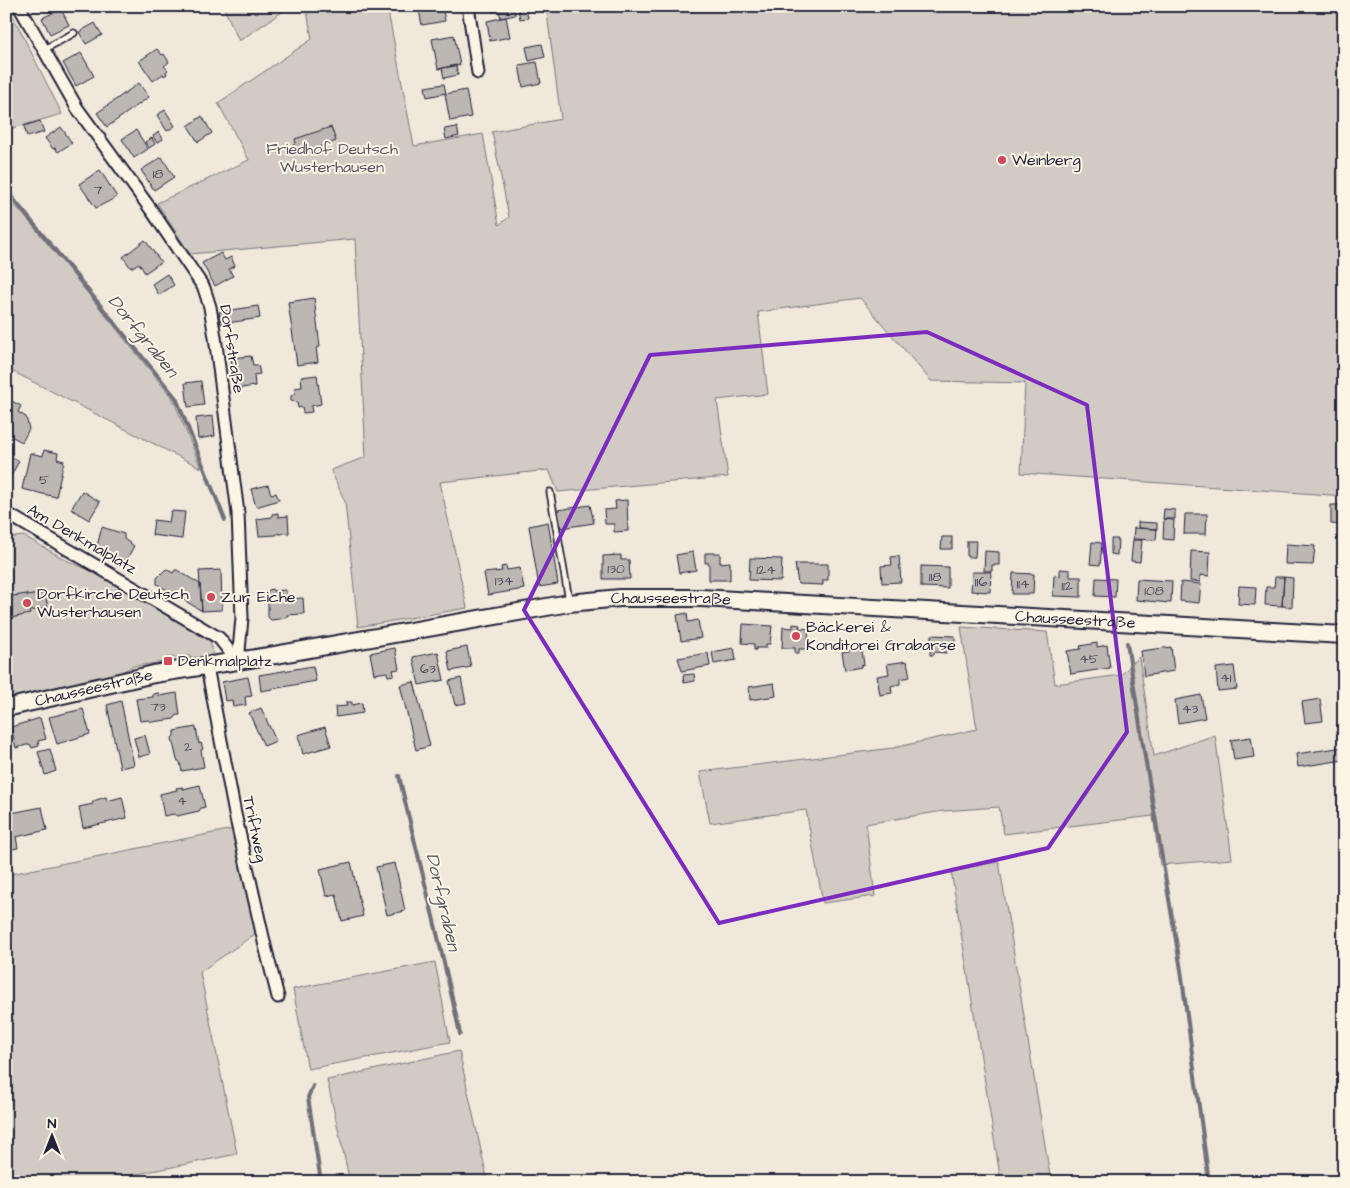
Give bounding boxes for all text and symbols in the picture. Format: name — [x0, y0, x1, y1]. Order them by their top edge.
park label: Friedhof Deutsch Wusterhausen — [266, 138, 398, 178]
place label: Weinberg — [1012, 149, 1081, 172]
marker: Weinberg — [996, 154, 1008, 166]
house number: 18 — [153, 164, 163, 184]
house number: 7 — [94, 180, 103, 200]
water label: Dorfgraben — [101, 289, 185, 385]
street label: Dorfstraße — [214, 303, 250, 395]
house number: 5 — [39, 470, 49, 490]
street label: Am Denkmalplatz — [23, 499, 141, 579]
house number: 130 — [607, 559, 625, 579]
house number: 124 — [756, 560, 776, 580]
house number: 118 — [929, 567, 941, 587]
house number: 134 — [495, 571, 514, 591]
house number: 116 — [975, 572, 987, 592]
house number: 114 — [1016, 574, 1030, 594]
house number: 112 — [1061, 576, 1073, 596]
house number: 108 — [1144, 581, 1164, 601]
place label: Dorfkirche Deutsch Wusterhausen — [37, 583, 189, 623]
place label: Zur Eiche — [221, 586, 296, 608]
street label: Chausseestraße — [610, 587, 732, 611]
marker: Zur Eiche — [205, 591, 217, 603]
marker: Dorfkirche Deutsch Wusterhausen — [21, 597, 33, 609]
street label: Chausseestraße — [1015, 605, 1136, 634]
place label: Bäckerei & Konditorei Grabarse — [806, 616, 956, 656]
marker: Bäckerei & Konditorei Grabarse — [790, 630, 802, 642]
house number: 45 — [1079, 649, 1099, 669]
place label: Denkmalplatz — [178, 650, 272, 672]
marker: Denkmalplatz — [162, 655, 174, 667]
house number: 63 — [420, 659, 436, 679]
street label: Chausseestraße — [33, 664, 155, 712]
house number: 41 — [1220, 668, 1232, 688]
house number: 73 — [150, 697, 166, 717]
house number: 43 — [1182, 699, 1198, 719]
house number: 2 — [184, 737, 192, 757]
house number: 4 — [177, 791, 187, 811]
street label: Triftweg — [236, 794, 273, 864]
water label: Dorfgraben — [419, 851, 467, 956]
north arrow — [28, 1110, 78, 1160]
text: N — [48, 1114, 57, 1134]

